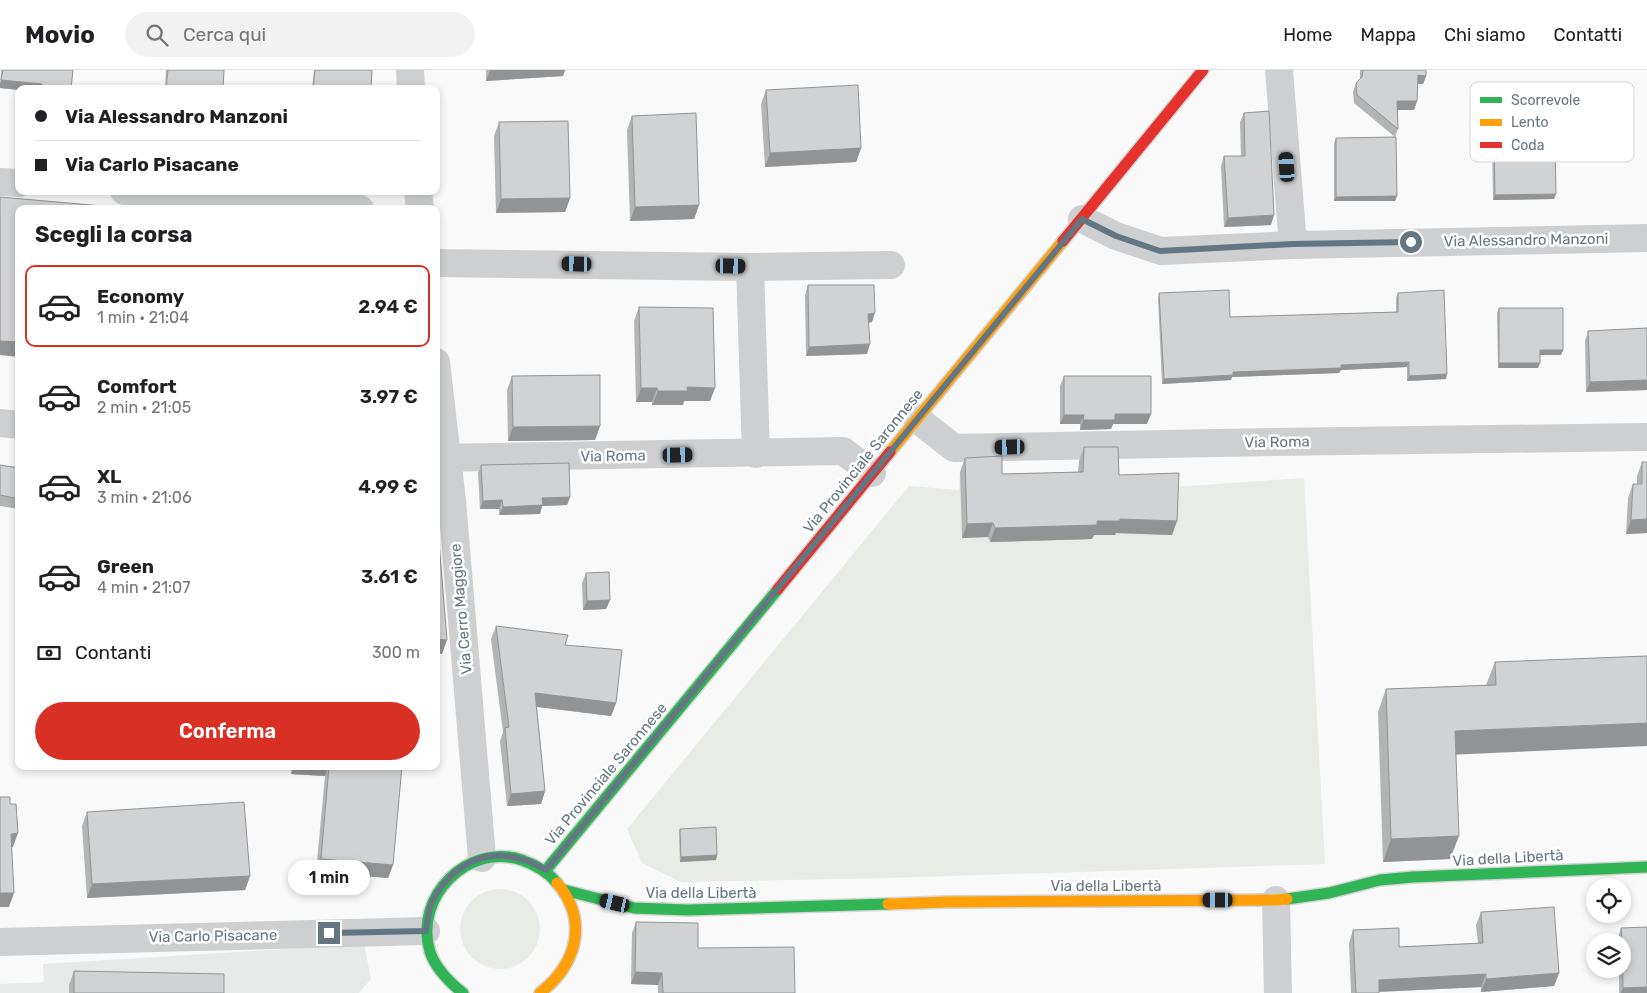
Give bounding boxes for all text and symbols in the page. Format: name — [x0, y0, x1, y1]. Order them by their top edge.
search box — [125, 12, 475, 57]
text: Movio — [25, 21, 95, 49]
icon: search — [143, 21, 171, 49]
text: Cerca qui — [183, 23, 266, 46]
text: Home — [1283, 24, 1332, 46]
text: Mappa — [1360, 24, 1416, 46]
text: Chi siamo — [1444, 24, 1526, 46]
text: Contatti — [1554, 24, 1622, 46]
legend — [1470, 82, 1634, 162]
text: Scorrevole — [1511, 92, 1580, 109]
text: Via Alessandro Manzoni — [65, 105, 288, 128]
text: Lento — [1511, 114, 1548, 131]
text: Coda — [1511, 137, 1544, 154]
car — [1278, 152, 1295, 182]
text: Via Carlo Pisacane — [65, 153, 239, 176]
text: Scegli la corsa — [35, 221, 192, 248]
street label: Via Alessandro Manzoni — [1444, 230, 1608, 250]
route start — [1400, 231, 1422, 253]
car — [561, 256, 592, 272]
car — [715, 258, 746, 274]
icon: car — [37, 284, 82, 329]
text: Economy — [97, 285, 184, 308]
text: 2.94 € — [358, 295, 418, 318]
text: 1 min · 21:04 — [97, 308, 189, 327]
icon: car — [37, 374, 82, 419]
text: Comfort — [97, 375, 177, 398]
text: 3.97 € — [360, 385, 418, 408]
street label: Via Provinciale Saronnese — [799, 385, 927, 537]
text: 2 min · 21:05 — [97, 398, 191, 417]
street label: Via Roma — [1244, 432, 1310, 452]
car — [994, 439, 1025, 455]
street label: Via Roma — [580, 446, 646, 466]
car — [662, 447, 693, 463]
icon: car — [37, 464, 82, 509]
text: XL — [97, 465, 121, 488]
text: 4.99 € — [358, 475, 418, 498]
text: 3 min · 21:06 — [97, 488, 192, 507]
street label: Via Cerro Maggiore — [446, 543, 476, 675]
icon: car — [37, 554, 82, 599]
text: Green — [97, 555, 154, 578]
text: 3.61 € — [361, 565, 418, 588]
text: 4 min · 21:07 — [97, 578, 190, 597]
icon: cash — [35, 639, 63, 667]
text: Contanti — [75, 641, 151, 664]
text: 300 m — [372, 643, 420, 662]
street label: Via Provinciale Saronnese — [541, 699, 671, 849]
button: Conferma — [35, 702, 420, 760]
street label: Via della Libertà — [1452, 846, 1564, 870]
callout: 1 min — [288, 860, 370, 896]
text: 1 min — [309, 868, 349, 887]
street label: Via della Libertà — [1050, 877, 1162, 895]
map controls — [1586, 878, 1631, 978]
button: locate — [1586, 878, 1631, 923]
street label: Via della Libertà — [645, 884, 757, 902]
car — [598, 892, 631, 914]
car — [1203, 893, 1233, 908]
route end — [318, 922, 340, 944]
street label: Via Carlo Pisacane — [149, 926, 277, 946]
button: layers — [1586, 933, 1631, 978]

